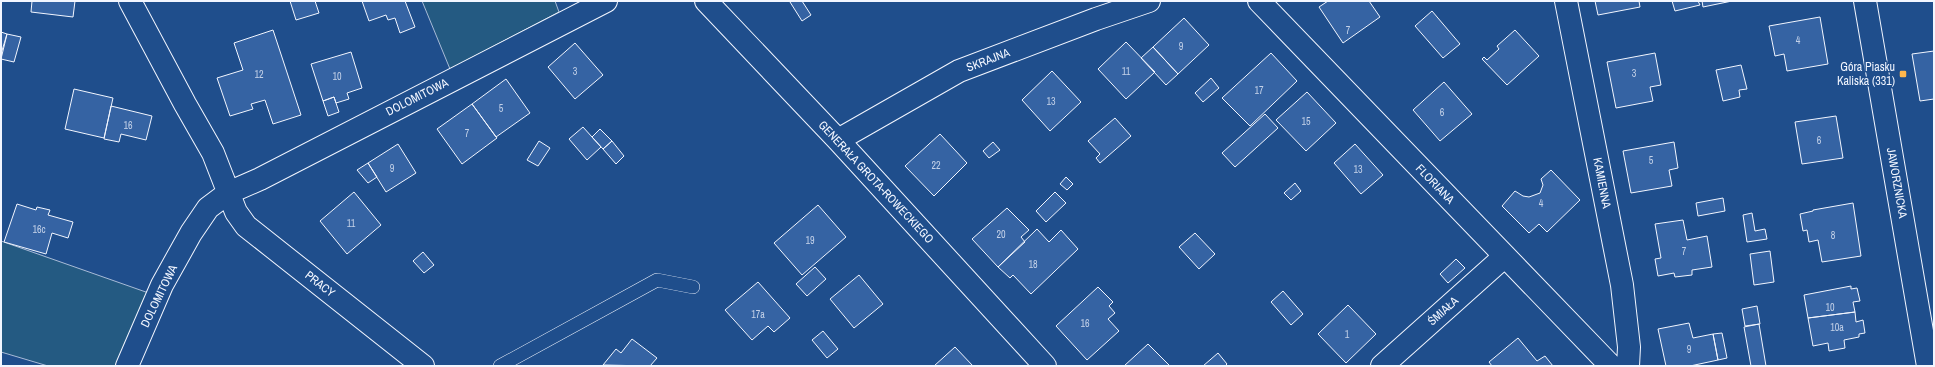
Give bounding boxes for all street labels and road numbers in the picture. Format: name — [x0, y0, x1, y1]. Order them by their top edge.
street label: SKRAJNA — [964, 44, 1012, 76]
street label: DOLOMITOWA — [383, 74, 451, 120]
street label: GENERAŁA GROTA-ROWECKIEGO — [815, 117, 937, 247]
street label: JAWORZNICKA — [1883, 147, 1911, 220]
street label: KAMIENNA — [1589, 156, 1615, 210]
street label: FLORIANA — [1412, 161, 1458, 208]
street label: DOLOMITOWA — [137, 262, 181, 330]
street label: PRACY — [302, 267, 339, 301]
street label: ŚMIAŁA — [1424, 293, 1462, 329]

